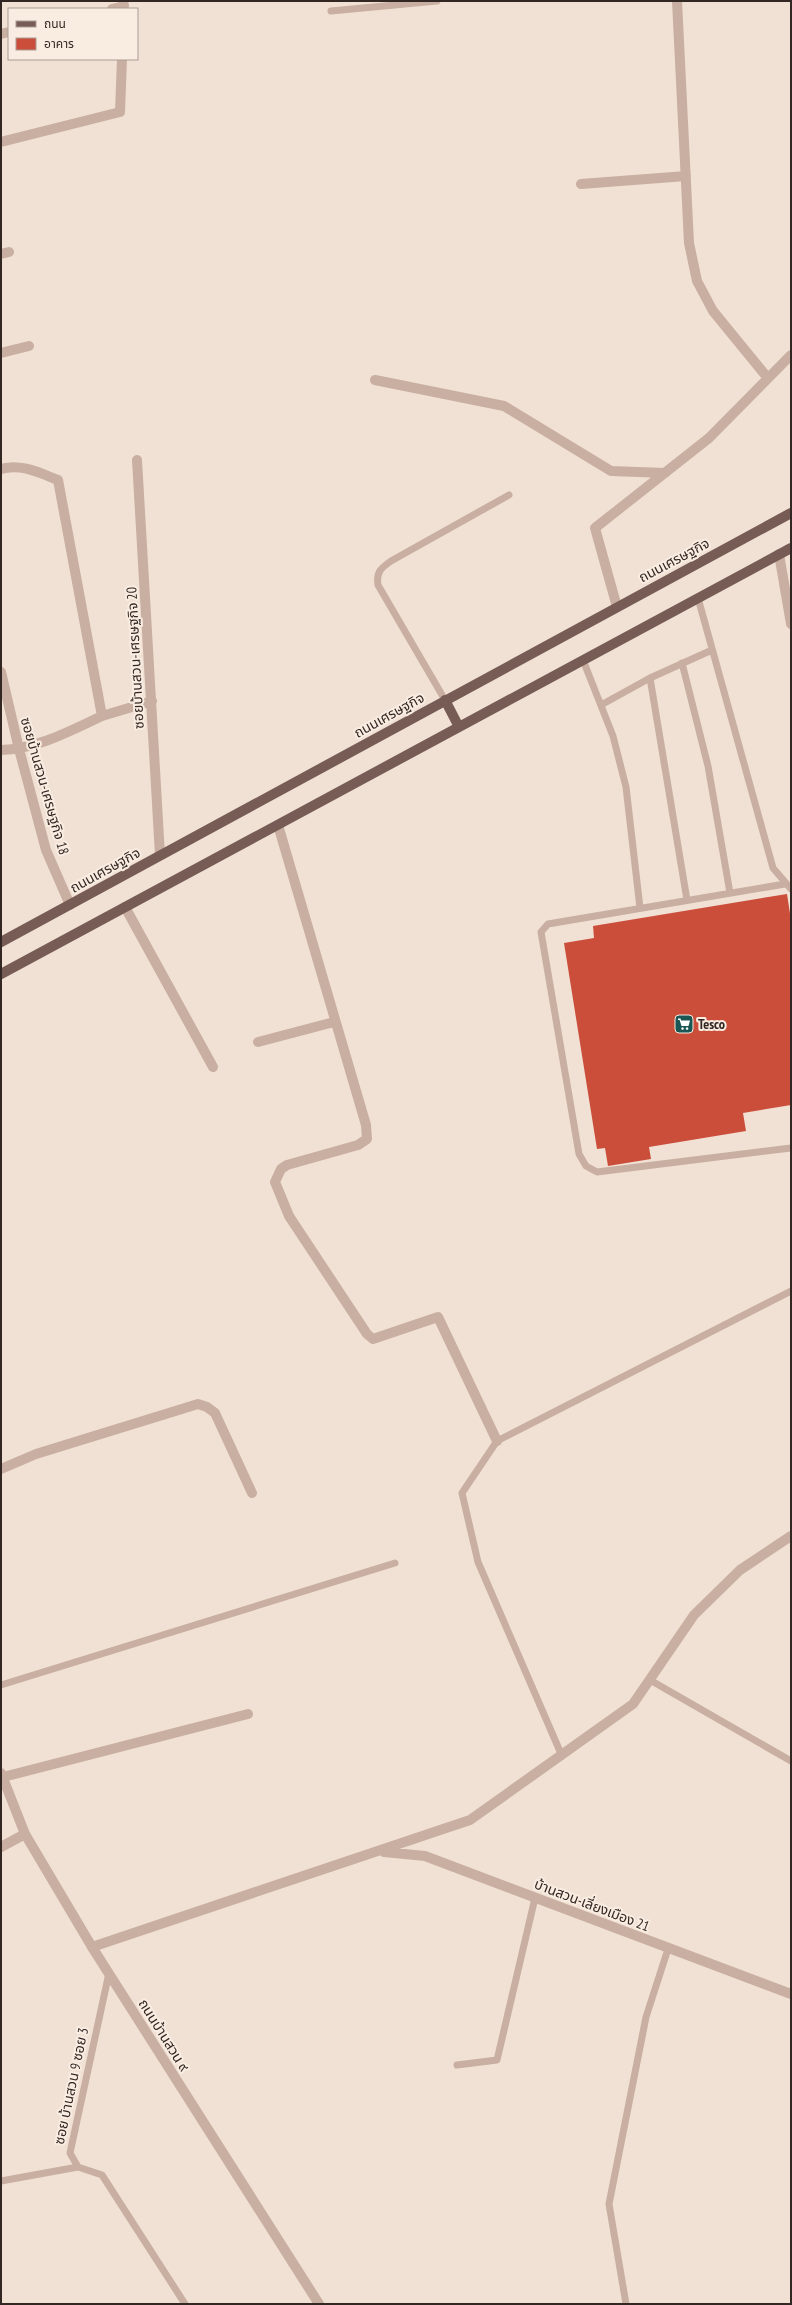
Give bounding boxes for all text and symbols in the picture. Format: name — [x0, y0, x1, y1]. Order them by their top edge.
legend — [8, 8, 138, 60]
text: ถนน — [44, 16, 66, 31]
text: อาคาร — [44, 36, 74, 51]
street label: ถนนเศรษฐกิจ — [635, 534, 713, 586]
street label: ซอยบ้านสวน-เศรษฐกิจ 20 — [122, 587, 148, 729]
street label: ถนนเศรษฐกิจ — [351, 688, 427, 742]
street label: ซอยบ้านสวน-เศรษฐกิจ 18 — [17, 715, 73, 857]
street label: ถนนเศรษฐกิจ — [67, 843, 143, 897]
supermarket icon: Tesco — [673, 1013, 695, 1035]
place label: Tesco — [698, 1015, 725, 1033]
street label: บ้านสวน-เลี่ยงเมือง 21 — [532, 1874, 653, 1935]
street label: ถนนบ้านสวน ๙ — [135, 1996, 193, 2074]
street label: ซอย บ้านสวน 9 ซอย 3 — [50, 2026, 92, 2146]

